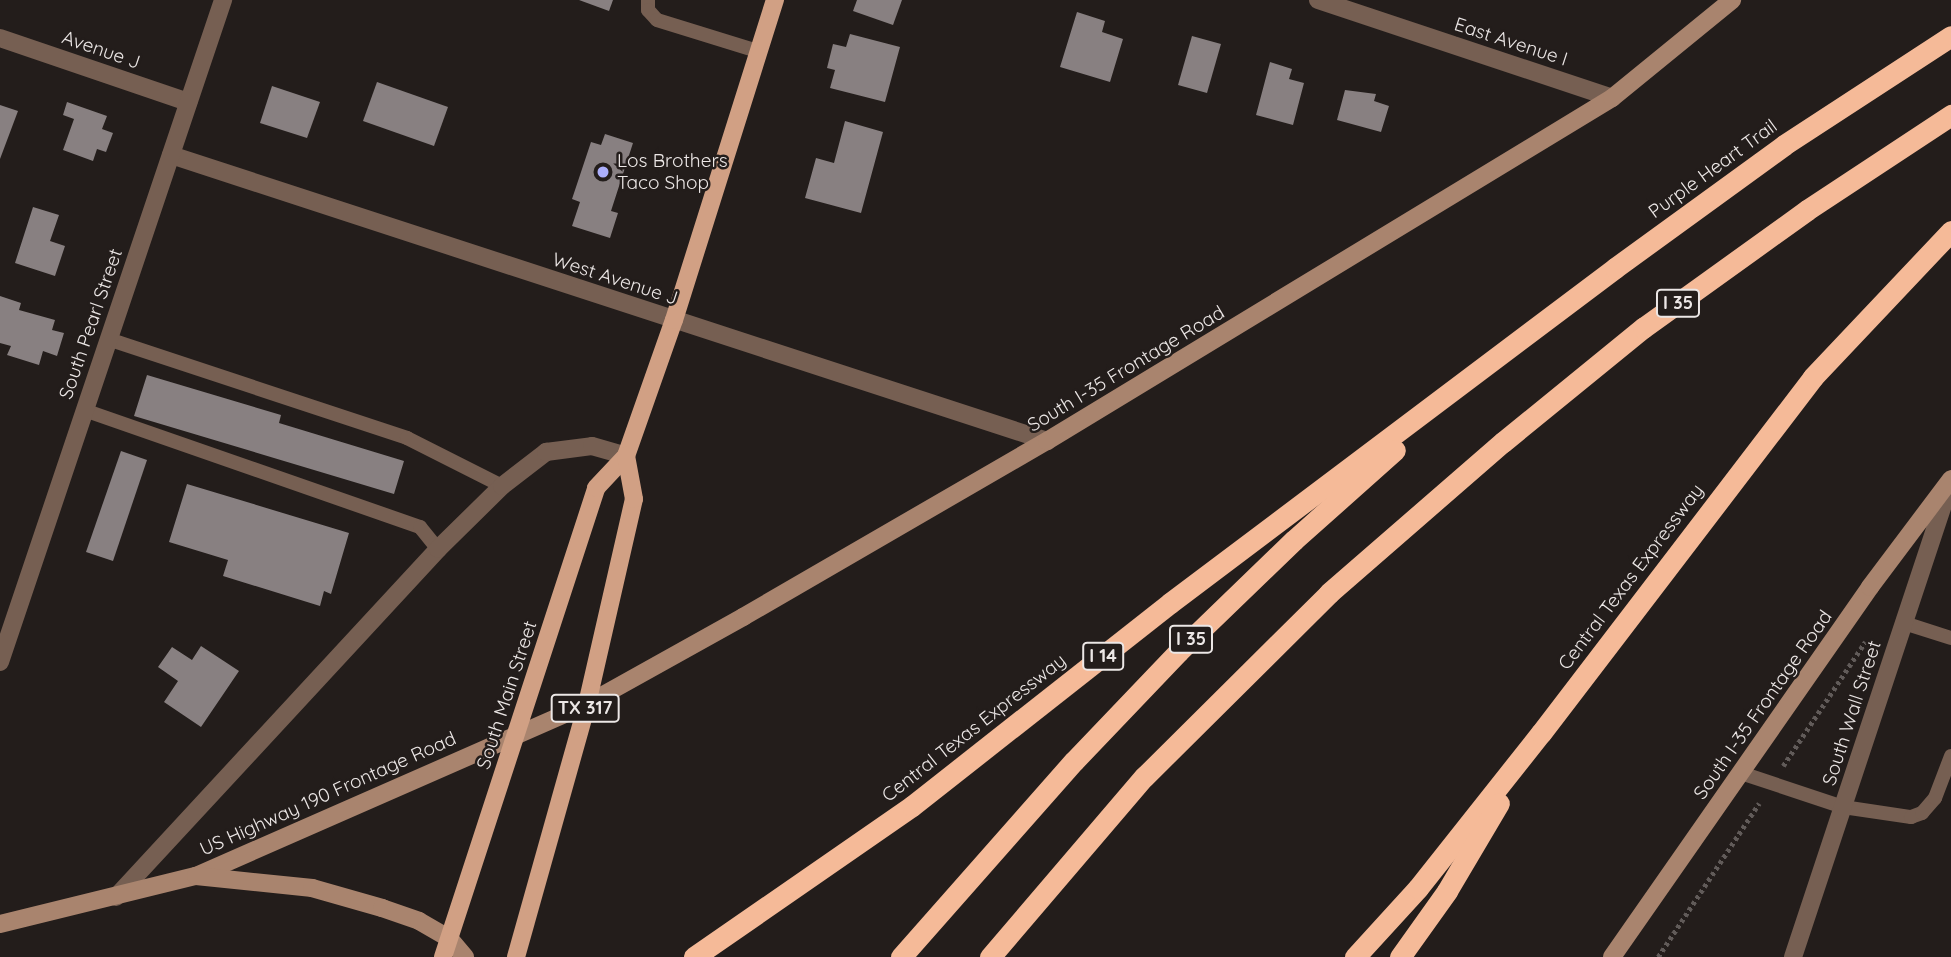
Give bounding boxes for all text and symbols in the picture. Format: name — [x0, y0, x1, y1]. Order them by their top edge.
street label: East Avenue I — [1451, 13, 1571, 71]
street label: Avenue J — [59, 26, 143, 74]
street label: Purple Heart Trail — [1644, 115, 1782, 223]
place label: Los Brothers Taco Shop — [617, 150, 728, 194]
marker: Los Brothers Taco Shop — [595, 164, 611, 180]
street label: South Pearl Street — [55, 246, 127, 402]
street label: West Avenue J — [549, 248, 681, 310]
road number: I 35 — [1655, 288, 1701, 318]
street label: South I-35 Frontage Road — [1023, 301, 1229, 437]
street label: Central Texas Expressway — [1554, 480, 1708, 674]
street label: South I-35 Frontage Road — [1689, 606, 1837, 804]
street label: South Main Street — [472, 618, 542, 772]
road number: I 35 — [1168, 624, 1214, 654]
street label: South Wall Street — [1818, 638, 1886, 788]
road number: I 14 — [1082, 642, 1124, 670]
street label: Central Texas Expressway — [878, 649, 1070, 807]
road number: TX 317 — [550, 694, 620, 722]
street label: US Highway 190 Frontage Road — [196, 727, 460, 861]

